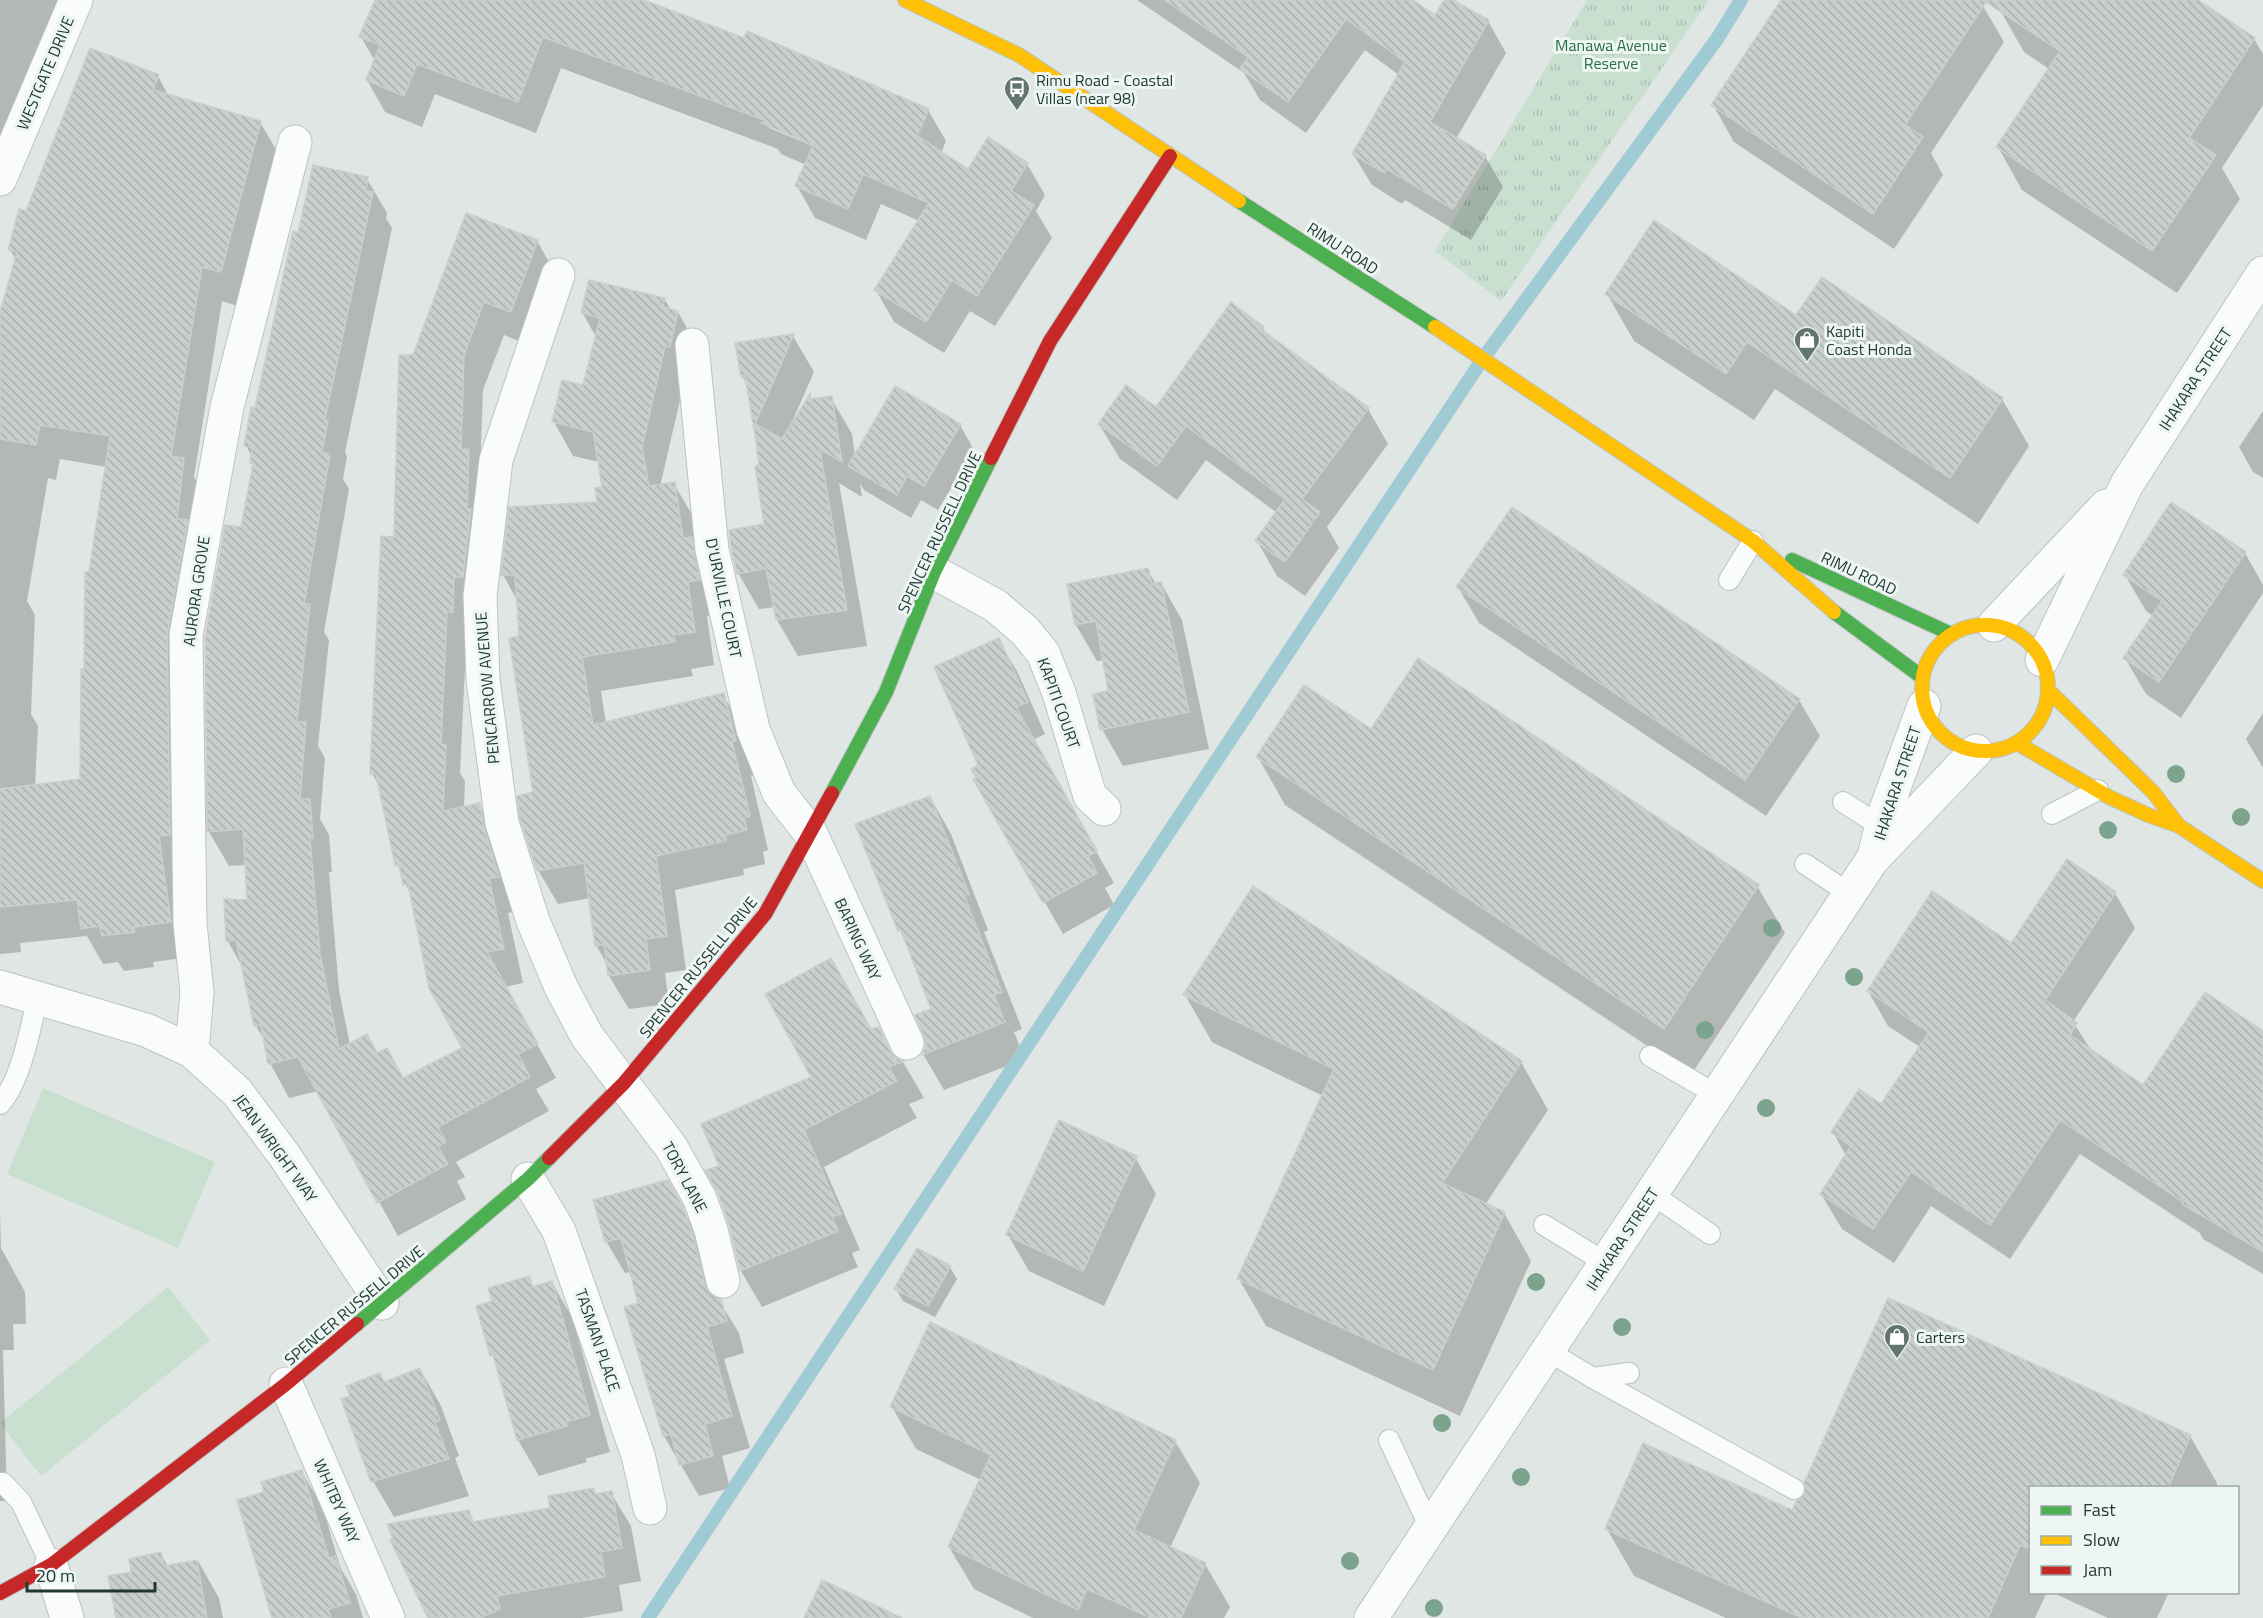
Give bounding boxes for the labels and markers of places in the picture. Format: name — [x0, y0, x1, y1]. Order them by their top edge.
place label: Rimu Road - Coastal Villas (near 98) — [1036, 68, 1173, 110]
bus stop icon: Rimu Road - Coastal Villas (near 98) — [1002, 74, 1032, 112]
place label: Kapiti Coast Honda — [1826, 319, 1912, 361]
shop icon: Kapiti Coast Honda — [1792, 325, 1822, 363]
shop icon: Carters — [1882, 1322, 1912, 1360]
place label: Carters — [1916, 1325, 1965, 1349]

